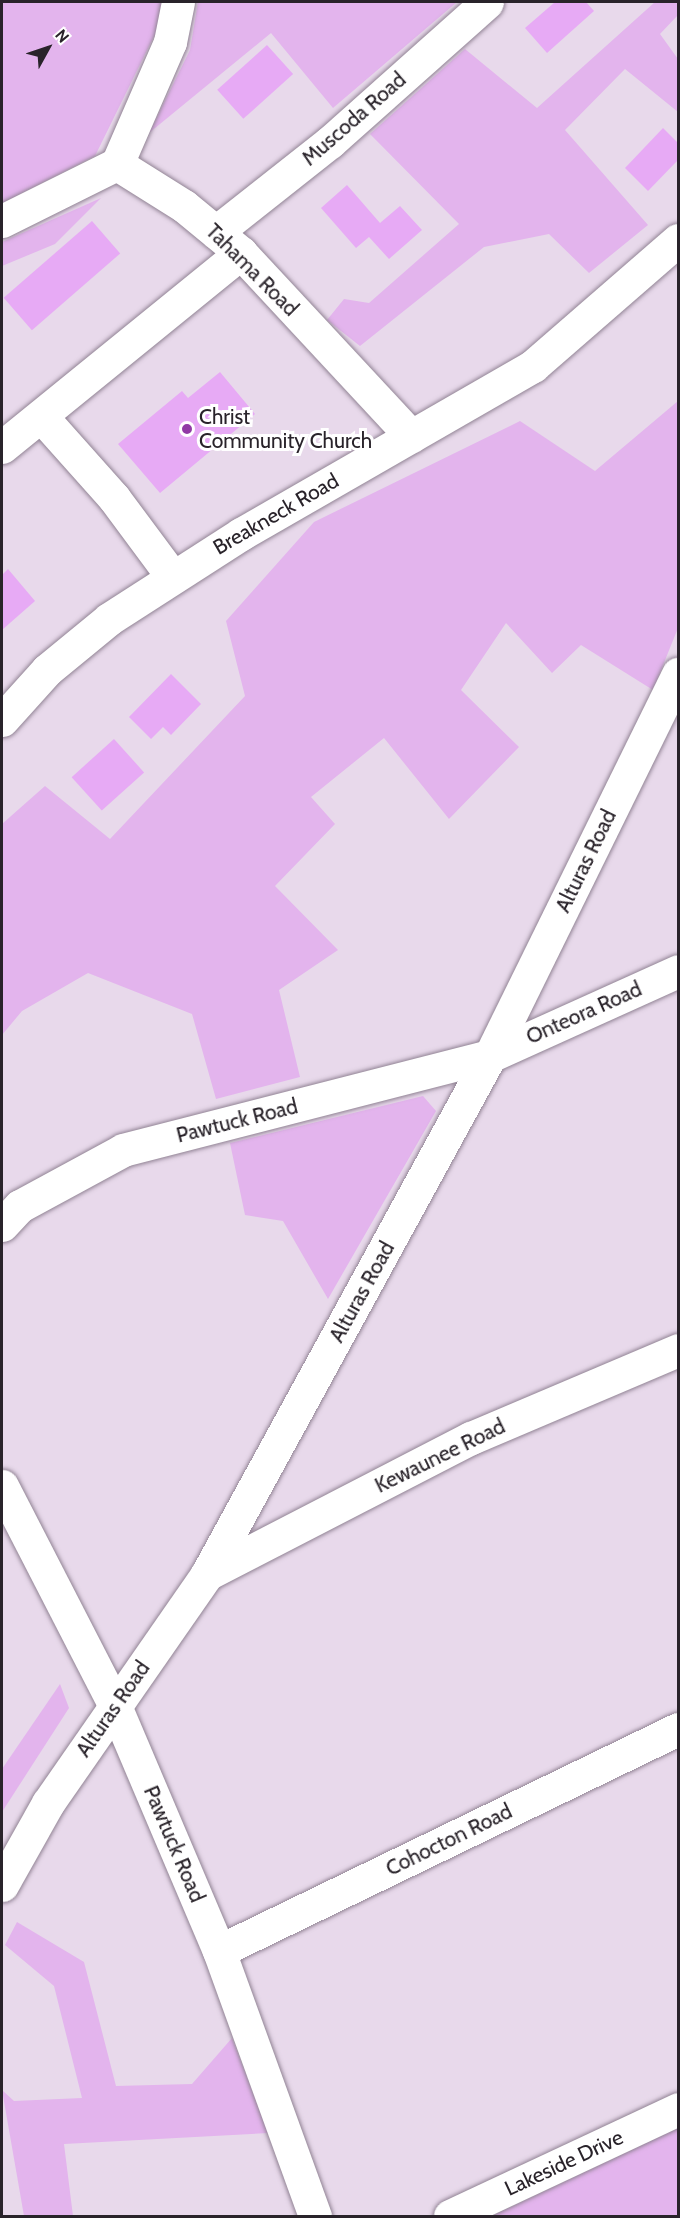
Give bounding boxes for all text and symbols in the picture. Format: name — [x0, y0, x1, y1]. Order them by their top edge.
north arrow — [18, 18, 78, 78]
text: N — [51, 26, 73, 47]
street label: Muscoda Road — [297, 67, 411, 171]
street label: Tahama Road — [201, 219, 303, 321]
place label: Christ Community Church — [199, 404, 372, 454]
marker: Christ Community Church — [180, 422, 194, 436]
street label: Breakneck Road — [209, 468, 343, 560]
street label: Alturas Road — [550, 805, 622, 917]
street label: Onteora Road — [522, 976, 646, 1050]
street label: Pawtuck Road — [174, 1094, 300, 1148]
street label: Alturas Road — [324, 1237, 400, 1347]
street label: Kewaunee Road — [371, 1414, 509, 1498]
street label: Alturas Road — [71, 1656, 155, 1762]
street label: Pawtuck Road — [138, 1782, 210, 1906]
street label: Cohocton Road — [382, 1799, 516, 1881]
street label: Lakeside Drive — [501, 2125, 627, 2201]

